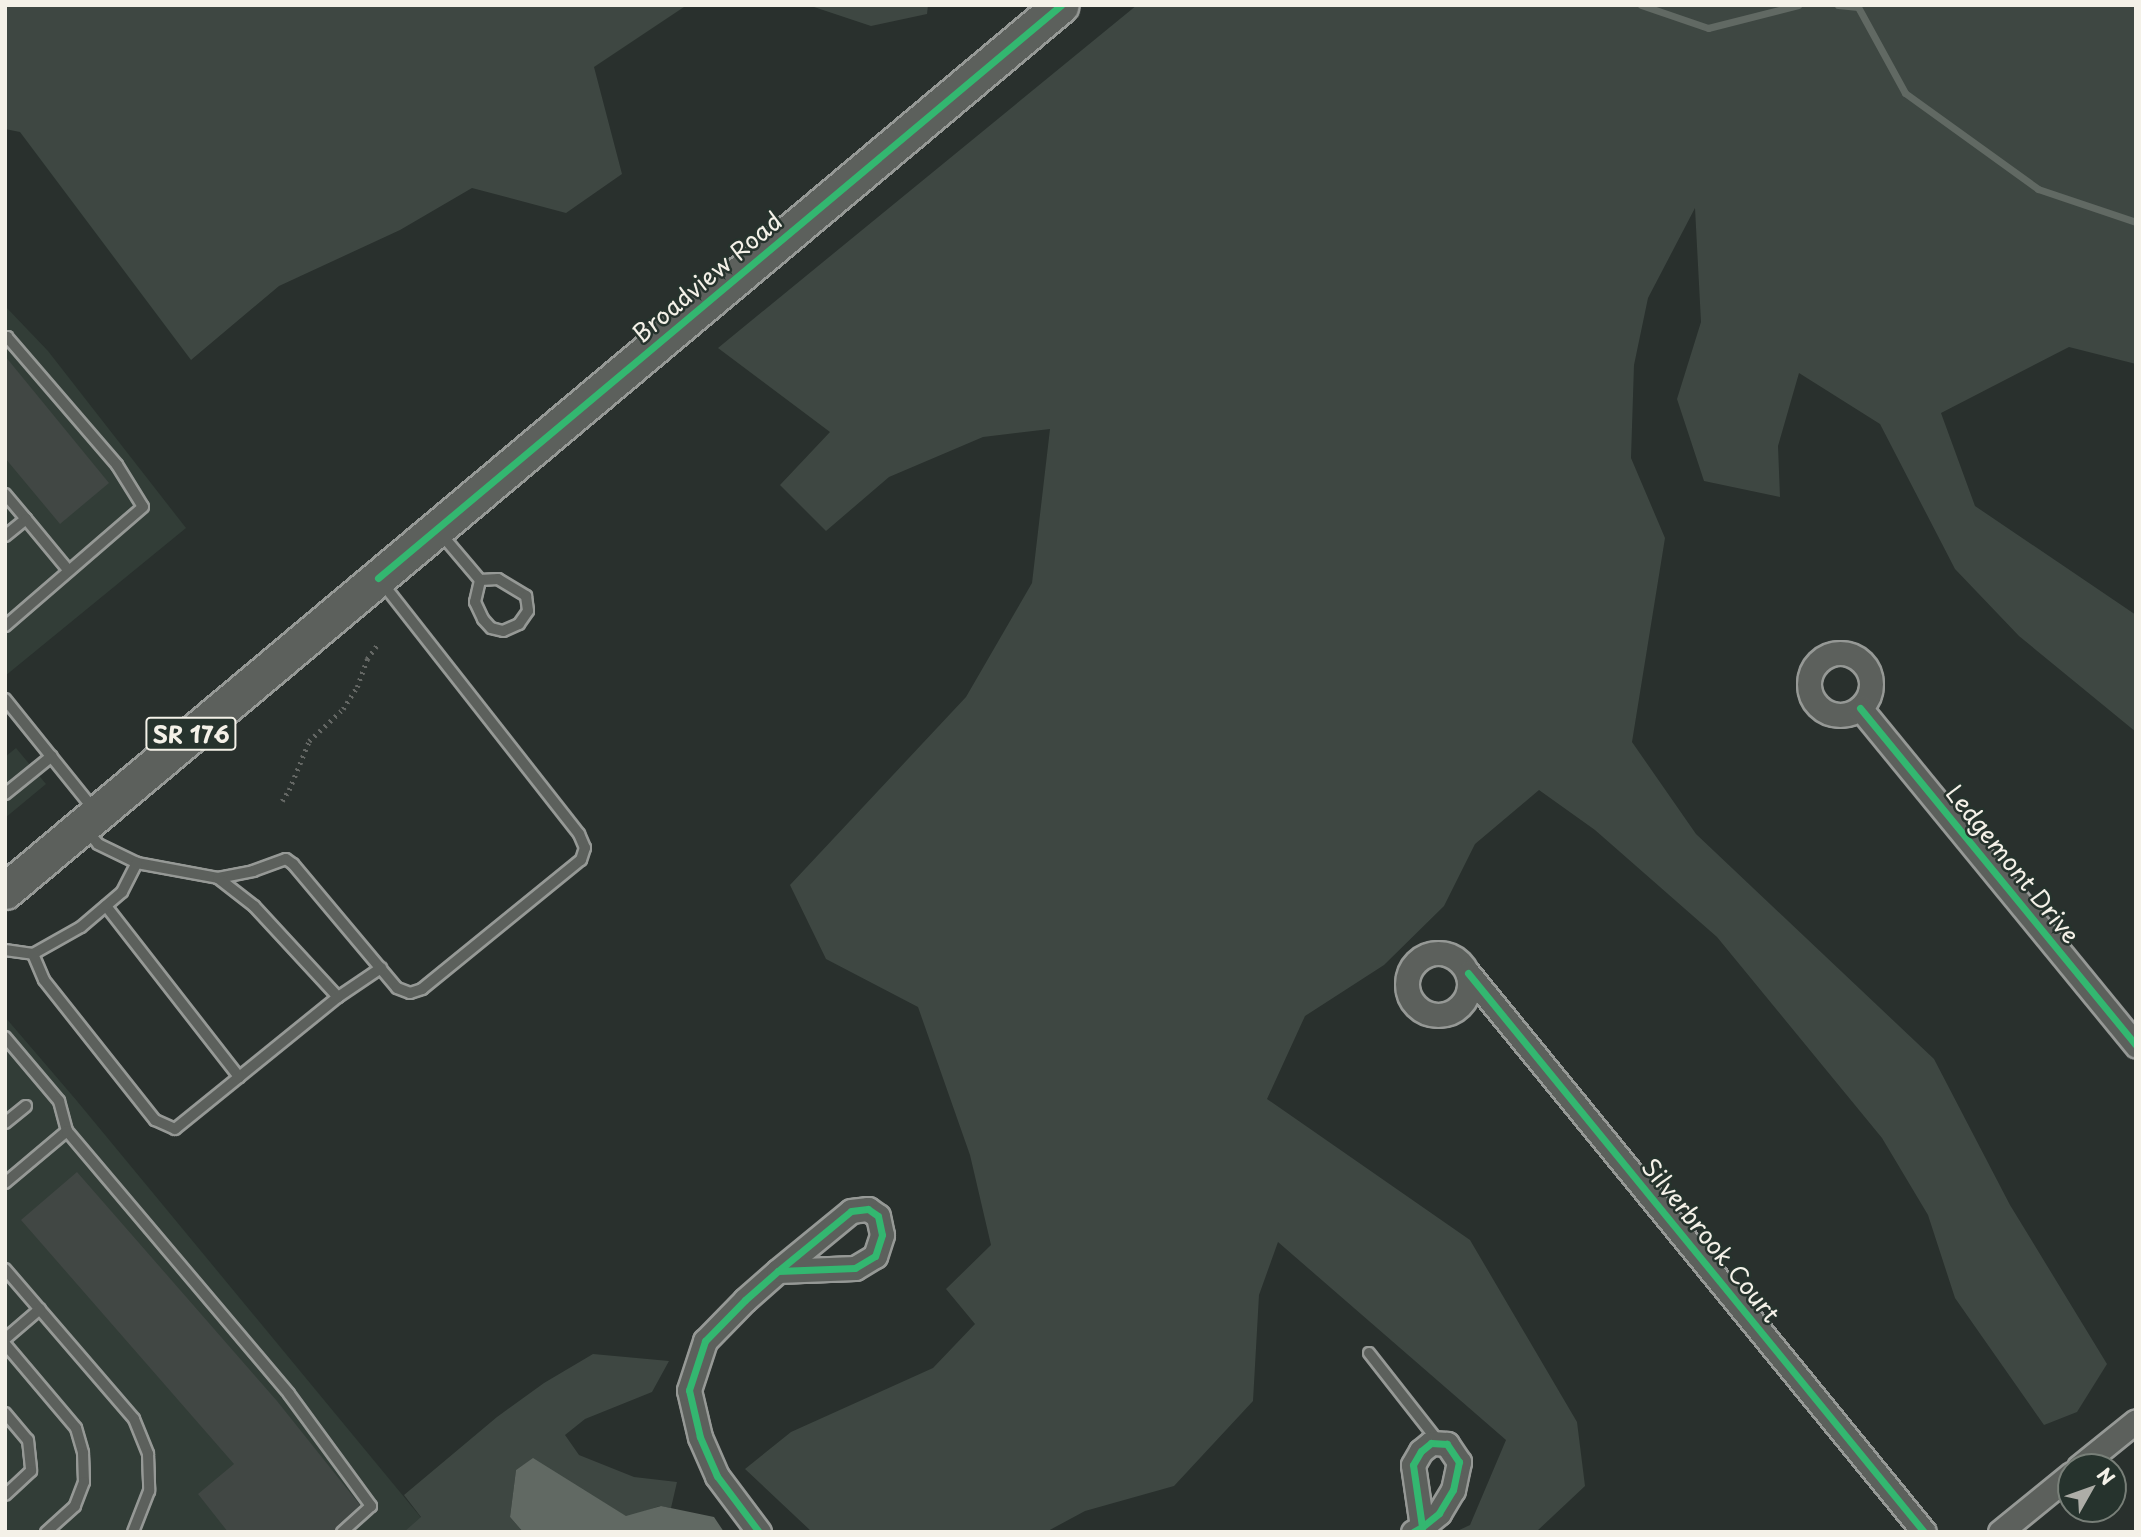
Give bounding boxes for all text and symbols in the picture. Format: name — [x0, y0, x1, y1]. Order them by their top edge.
street label: Broadview Road — [627, 207, 787, 347]
road number: SR 176 — [144, 714, 238, 754]
street label: Ledgemont Drive — [1940, 779, 2086, 949]
street label: Silverbrook Court — [1636, 1152, 1786, 1328]
north arrow — [2057, 1453, 2127, 1523]
text: N — [2091, 1461, 2122, 1491]

